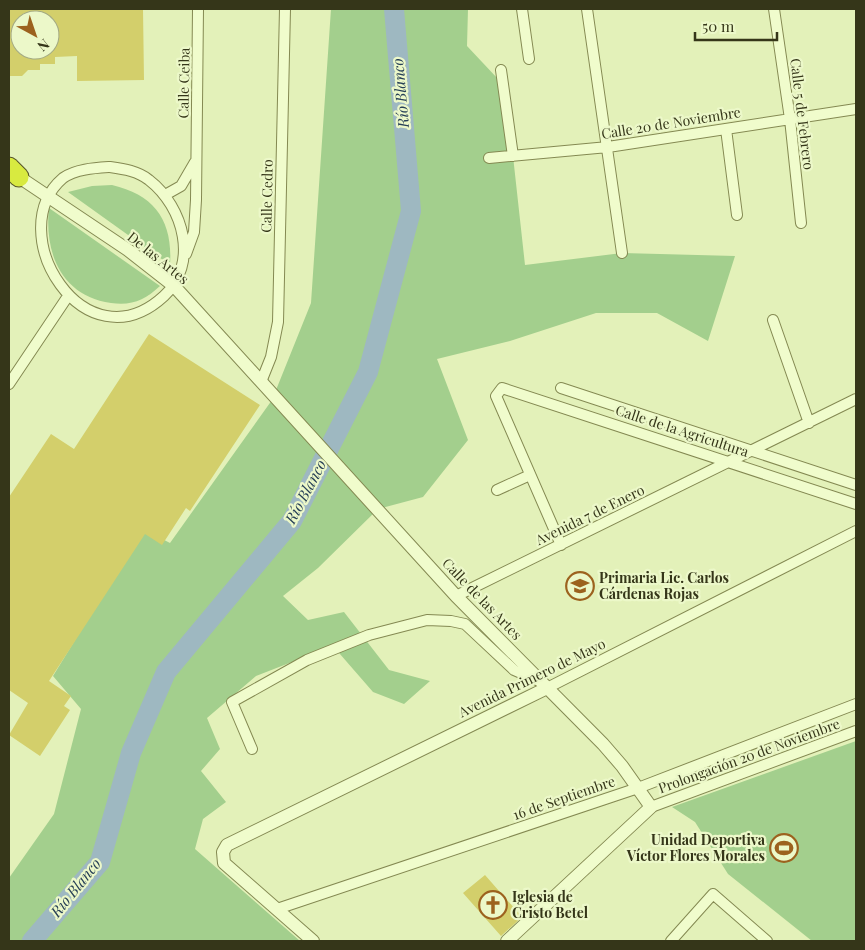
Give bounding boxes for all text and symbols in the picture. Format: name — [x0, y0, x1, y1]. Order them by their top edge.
north arrow — [10, 10, 60, 60]
scale bar — [695, 10, 778, 42]
text: 50 m — [702, 16, 735, 36]
text: N — [34, 35, 54, 56]
street label: Calle Ceiba — [173, 47, 194, 119]
street label: Calle 5 de Febrero — [786, 57, 819, 171]
water label: Río Blanco — [387, 58, 413, 130]
street label: Calle 20 de Noviembre — [600, 102, 742, 143]
street label: Calle Cedro — [256, 159, 277, 233]
street label: De las Artes — [124, 227, 193, 288]
street label: Calle de la Agricultura — [613, 400, 751, 461]
water label: Río Blanco — [279, 456, 330, 528]
street label: Avenida 7 de Enero — [531, 480, 648, 550]
street label: Calle de las Artes — [438, 554, 526, 644]
place label: Primaria Lic. Carlos Cárdenas Rojas — [599, 568, 729, 603]
school or university icon: Primaria Lic. Carlos Cárdenas Rojas — [565, 571, 595, 601]
street label: Avenida Primero de Mayo — [454, 634, 609, 722]
street label: Prolongación 20 de Noviembre — [655, 714, 842, 797]
street label: 16 de Septiembre — [510, 771, 617, 824]
place label: Unidad Deportiva Víctor Flores Morales — [626, 830, 766, 865]
sports icon: Unidad Deportiva Víctor Flores Morales — [769, 833, 799, 863]
water label: Río Blanco — [45, 854, 105, 921]
place label: Iglesia de Cristo Betel — [512, 887, 589, 922]
church icon: Iglesia de Cristo Betel — [478, 890, 508, 920]

